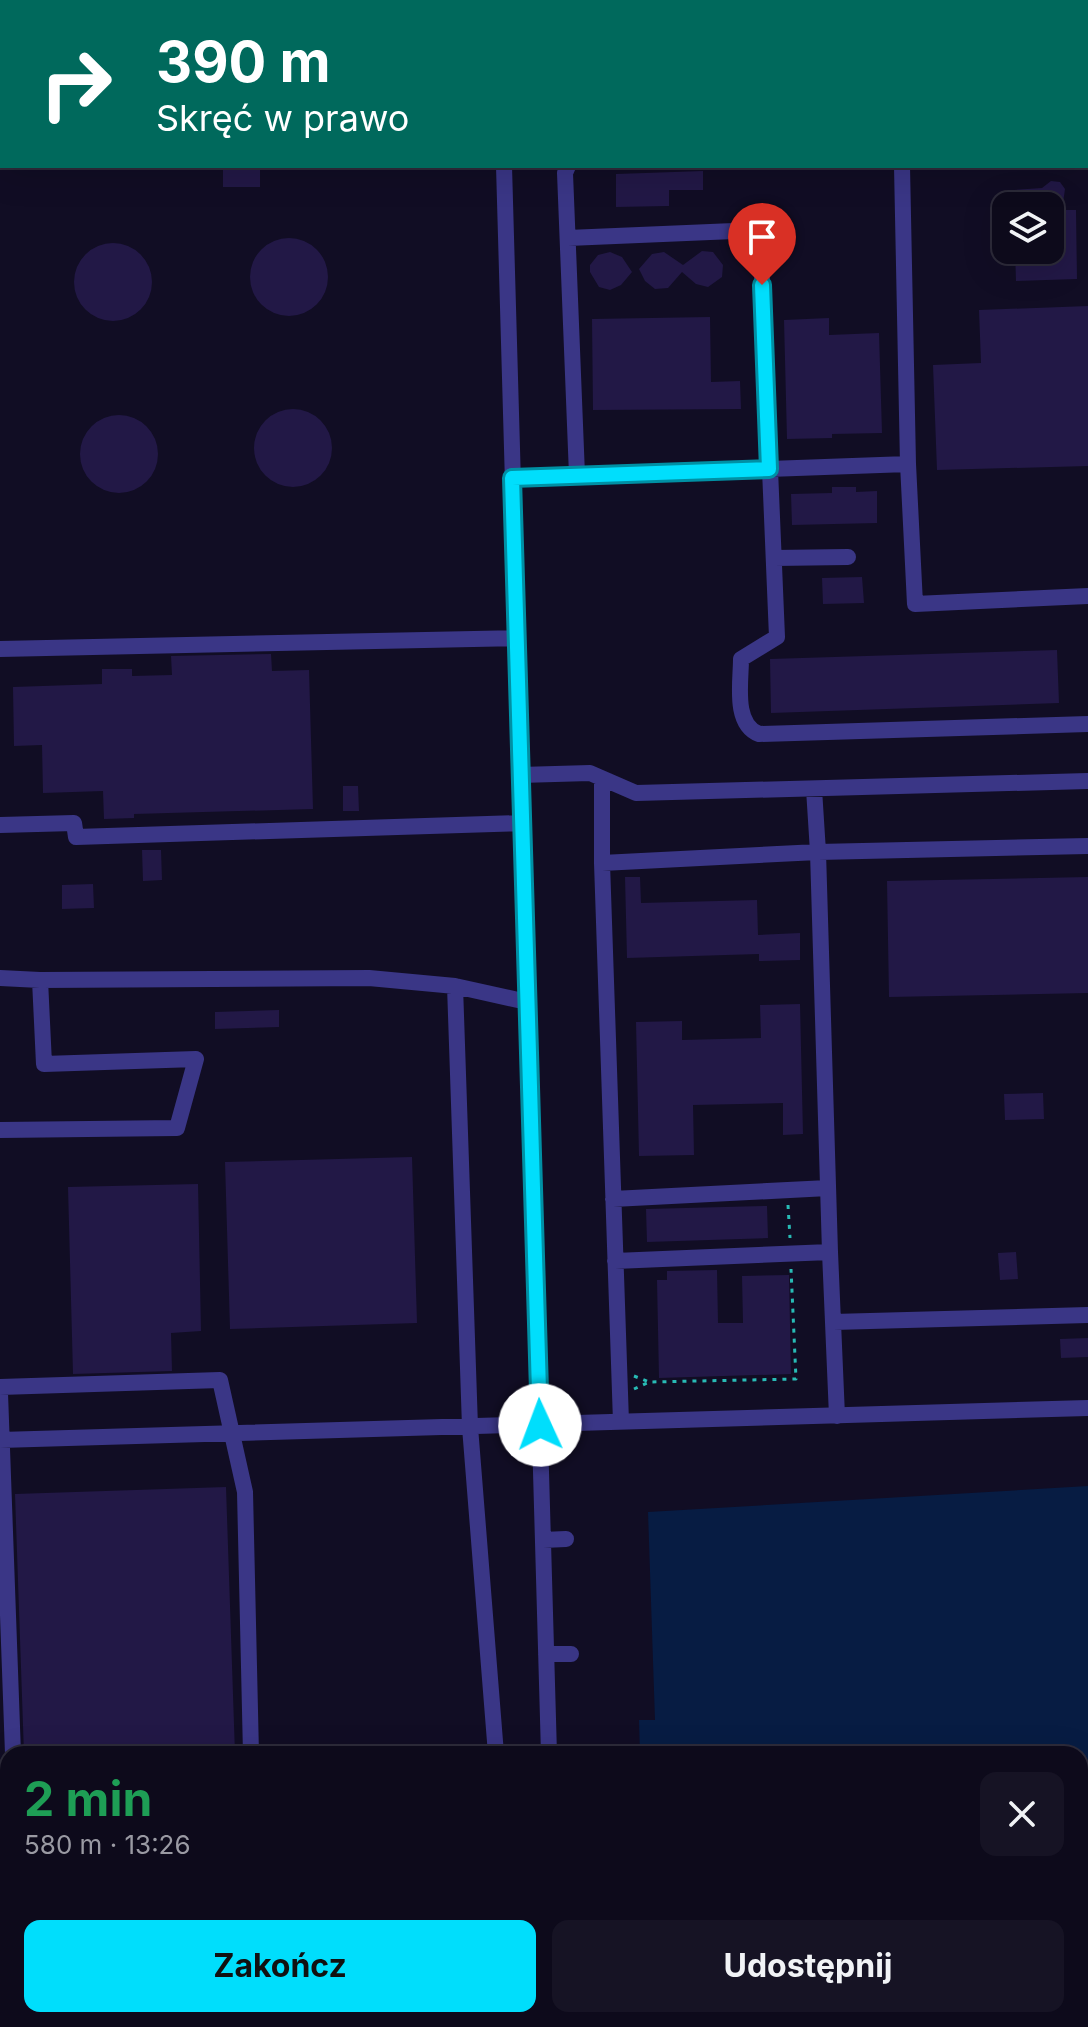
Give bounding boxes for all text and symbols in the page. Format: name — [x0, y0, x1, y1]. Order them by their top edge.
text: 390 m — [156, 28, 331, 96]
icon: right — [24, 32, 128, 136]
text: Skręć w prawo — [156, 96, 409, 140]
map controls — [992, 192, 1064, 264]
button: layers — [992, 192, 1064, 264]
pin — [728, 203, 796, 285]
icon: arrive — [740, 215, 784, 259]
position arrow — [498, 1383, 582, 1467]
text: 2 min — [24, 1769, 152, 1828]
button: close — [980, 1772, 1064, 1856]
text: 580 m · 13:26 — [24, 1829, 191, 1860]
button: Zakończ — [24, 1920, 536, 2012]
button: Udostępnij — [552, 1920, 1064, 2012]

